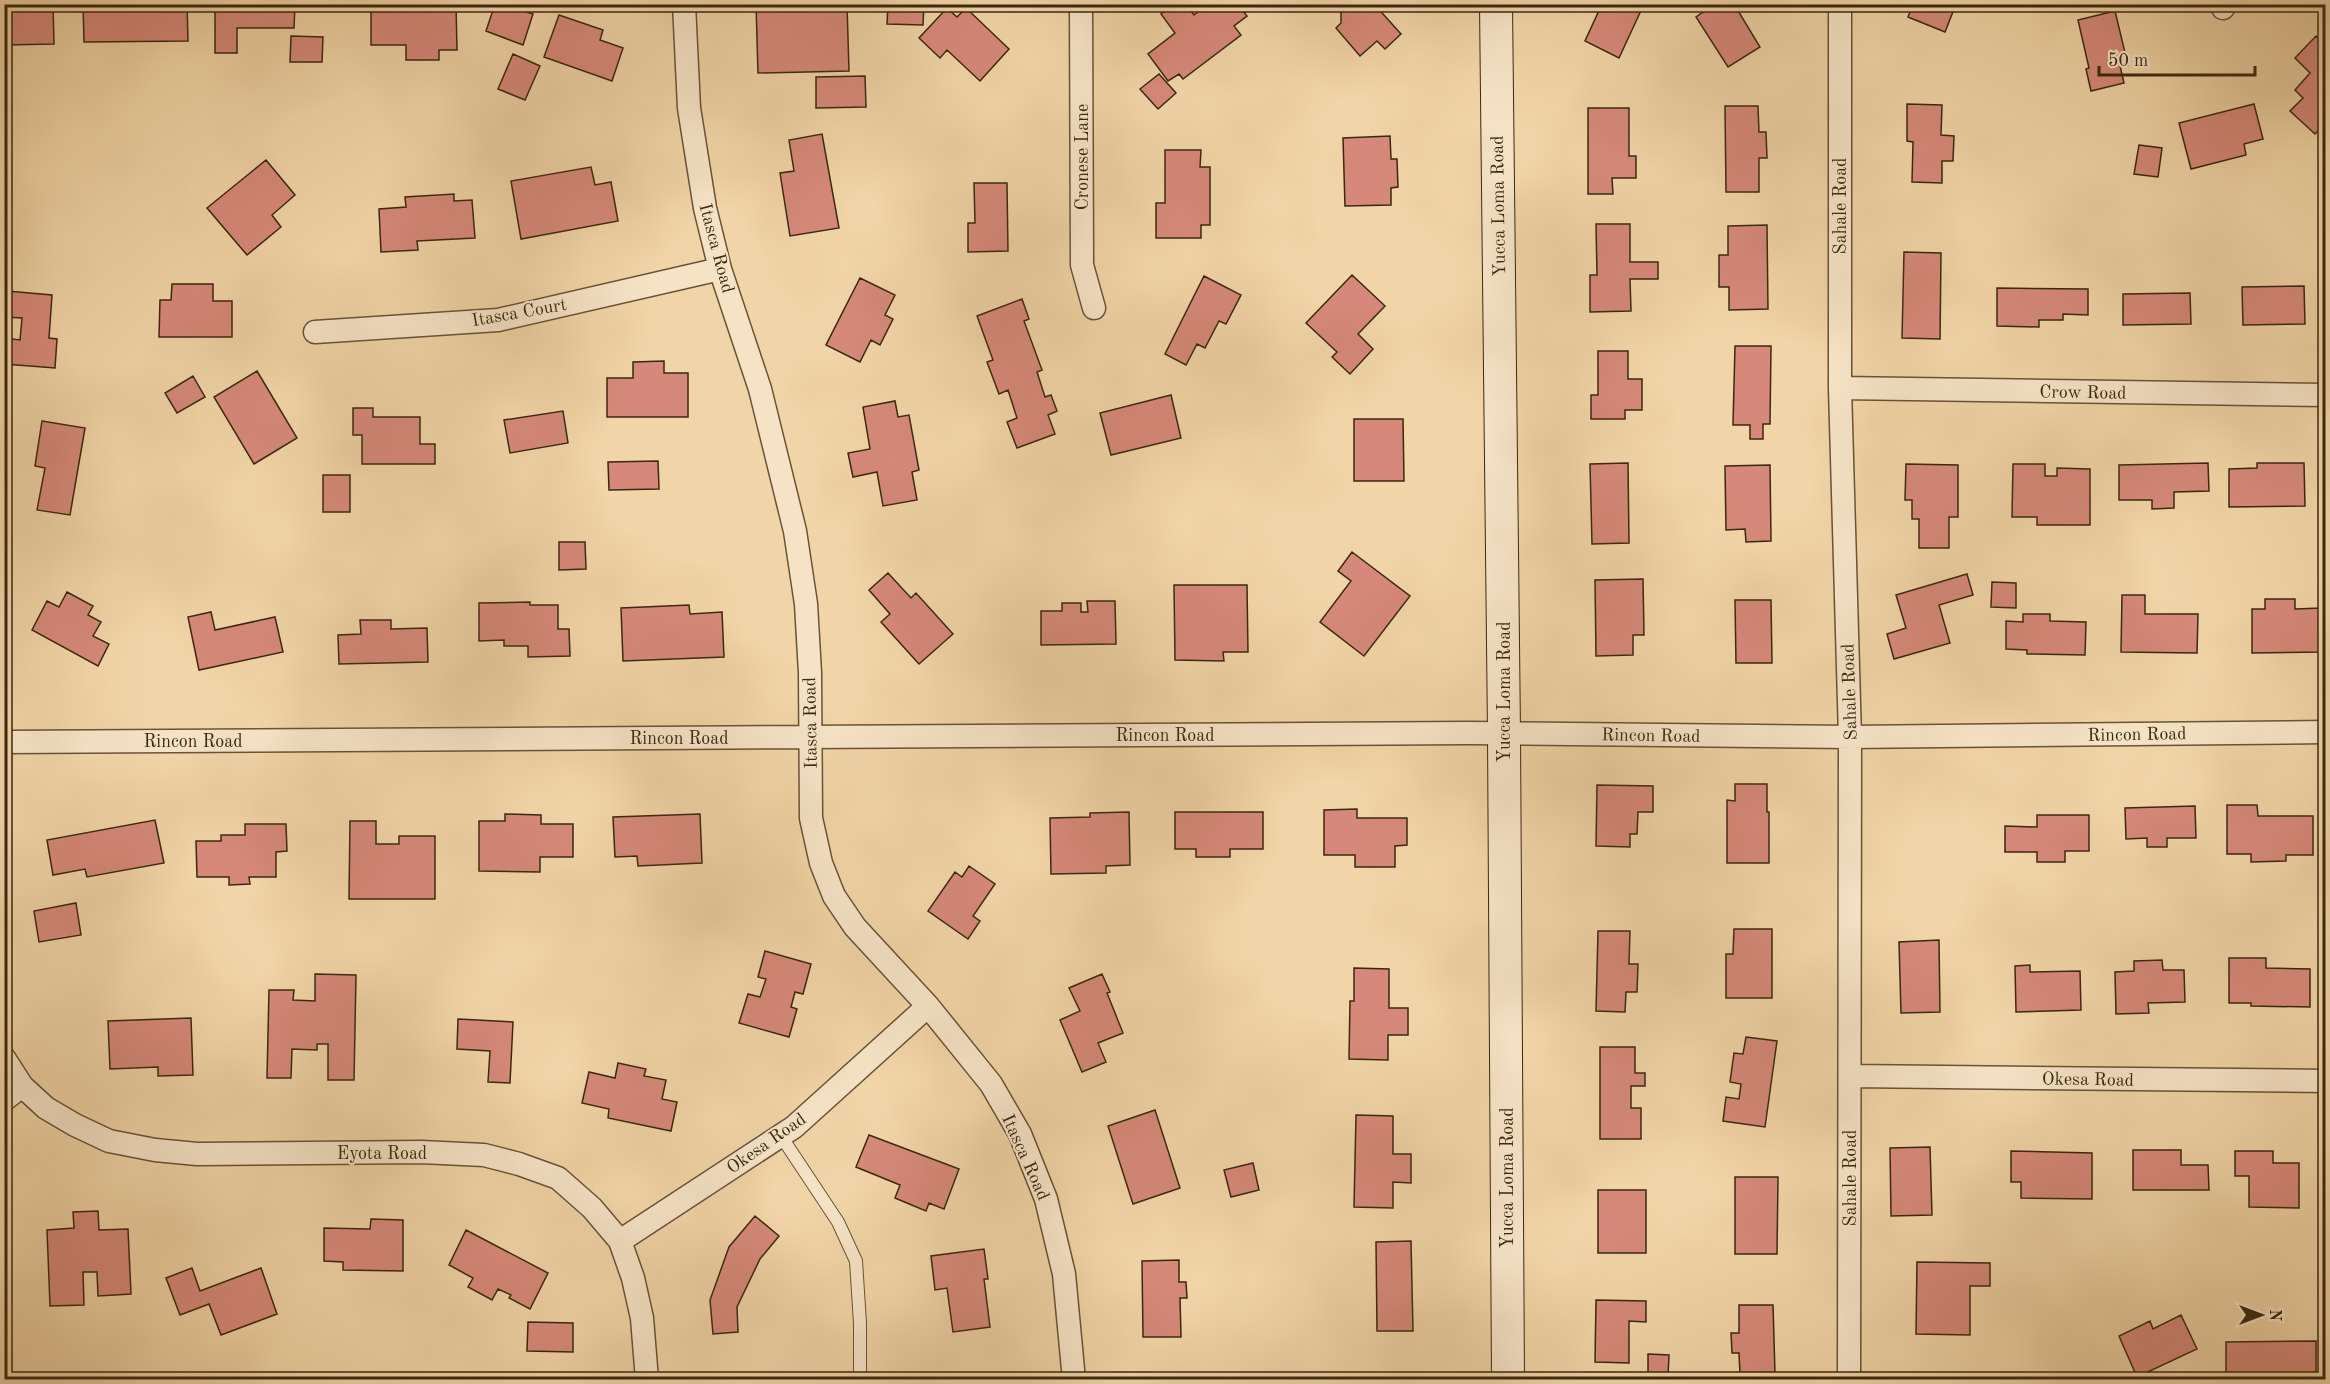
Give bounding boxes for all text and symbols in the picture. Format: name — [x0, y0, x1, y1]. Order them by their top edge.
scale bar — [2099, 39, 2255, 77]
text: 50 m — [2108, 52, 2148, 70]
street label: Cronese Lane — [1074, 104, 1092, 210]
street label: Yucca Loma Road — [1489, 135, 1509, 277]
street label: Sahale Road — [1832, 157, 1850, 255]
street label: Itasca Road — [695, 202, 737, 295]
street label: Itasca Court — [470, 296, 568, 330]
street label: Crow Road — [2039, 383, 2127, 403]
street label: Yucca Loma Road — [1496, 621, 1514, 763]
street label: Sahale Road — [1839, 643, 1861, 741]
street label: Itasca Road — [801, 677, 821, 769]
street label: Rincon Road — [2087, 725, 2187, 745]
street label: Rincon Road — [1601, 726, 1701, 746]
street label: Rincon Road — [1115, 727, 1215, 745]
street label: Rincon Road — [629, 730, 729, 748]
street label: Rincon Road — [143, 733, 243, 751]
street label: Okesa Road — [2042, 1070, 2134, 1090]
street label: Yucca Loma Road — [1499, 1107, 1517, 1249]
street label: Okesa Road — [724, 1110, 809, 1178]
street label: Itasca Road — [998, 1112, 1052, 1203]
street label: Sahale Road — [1842, 1129, 1860, 1227]
street label: Eyota Road — [337, 1145, 427, 1163]
north arrow — [2231, 1285, 2291, 1345]
text: N — [2266, 1309, 2282, 1322]

